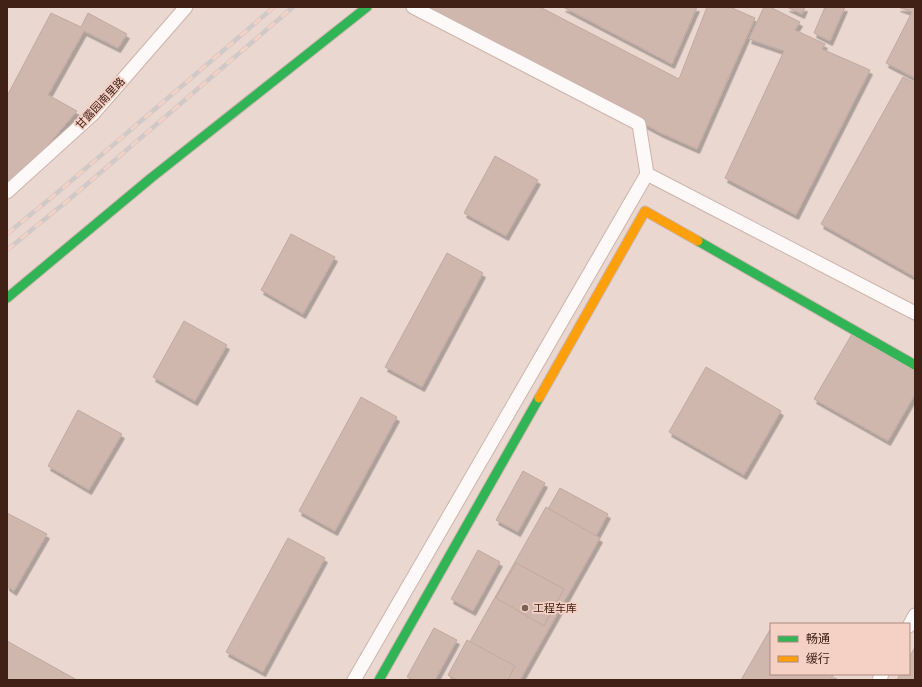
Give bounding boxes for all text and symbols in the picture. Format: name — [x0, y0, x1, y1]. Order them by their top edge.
street label: 甘露园南里路 — [72, 74, 127, 131]
place label: 工程车库 — [533, 601, 577, 614]
marker: 工程车库 — [520, 603, 530, 613]
legend — [770, 623, 910, 675]
text: 畅通 — [806, 631, 830, 645]
text: 缓行 — [806, 651, 830, 665]

